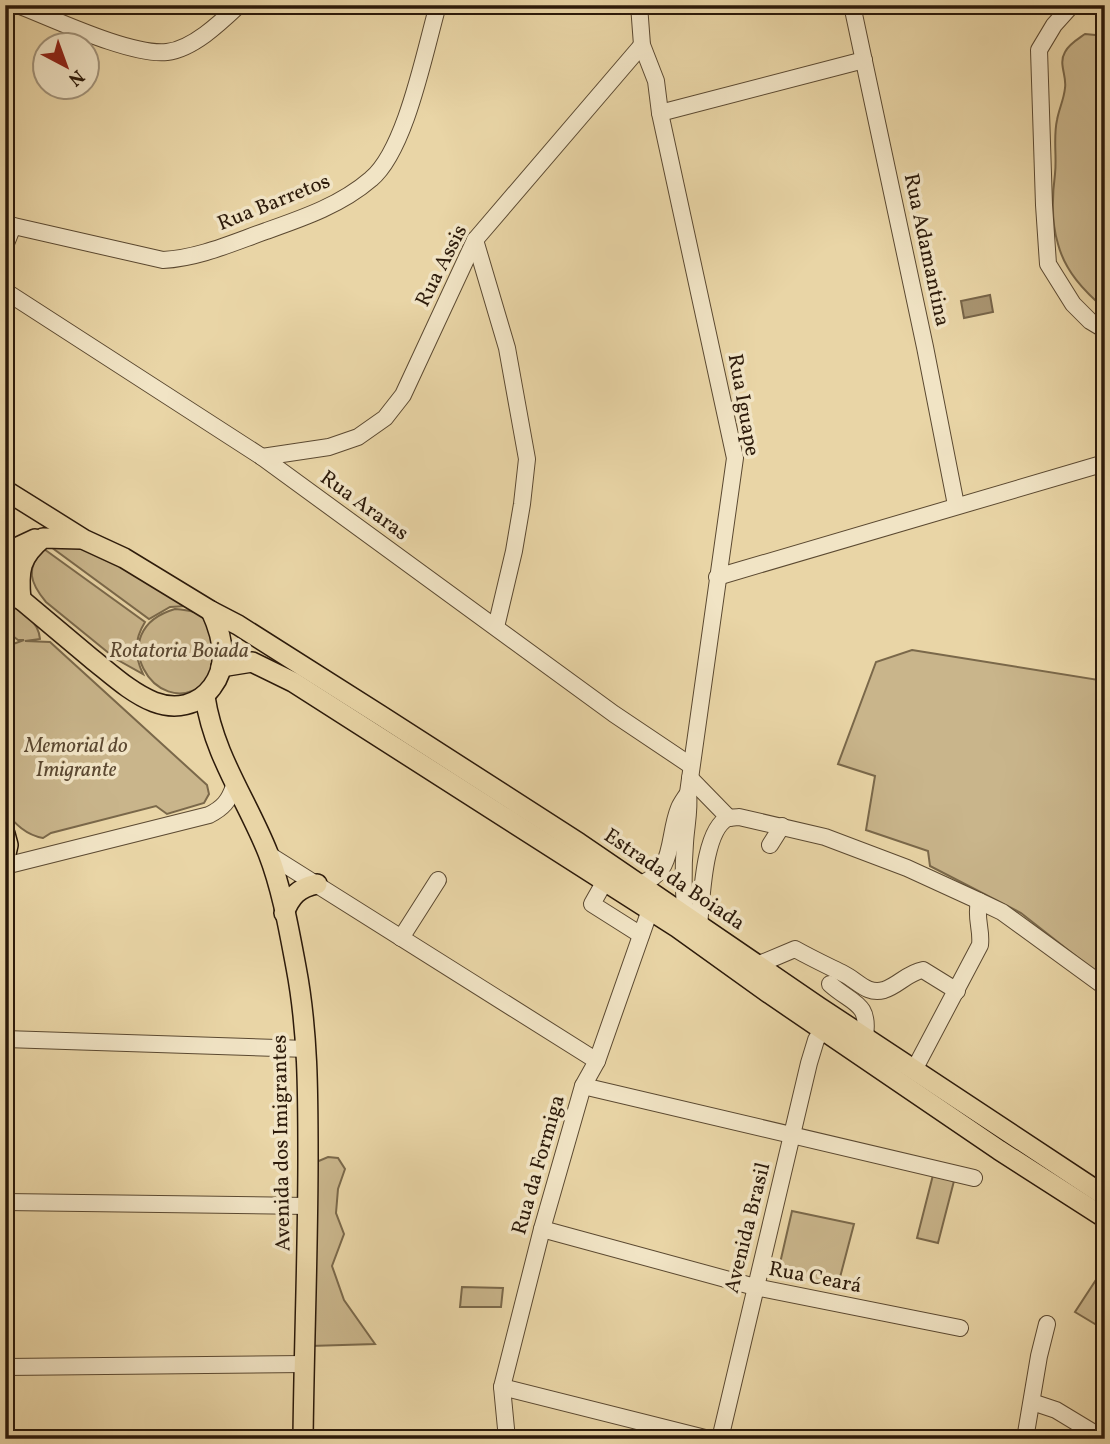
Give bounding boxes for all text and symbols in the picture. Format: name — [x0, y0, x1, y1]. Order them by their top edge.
north arrow — [32, 32, 102, 102]
text: N — [62, 63, 90, 92]
street label: Rua Barretos — [213, 167, 335, 239]
street label: Rua Adamantina — [896, 171, 956, 329]
street label: Rua Assis — [409, 220, 475, 312]
street label: Rua Iguape — [720, 352, 766, 458]
street label: Rua Araras — [314, 464, 414, 548]
park label: Rotatoria Boiada — [109, 637, 249, 666]
park label: Memorial do Imigrante — [23, 732, 128, 785]
street label: Estrada da Boiada — [598, 822, 750, 938]
street label: Avenida dos Imigrantes — [266, 1034, 298, 1252]
street label: Rua da Formiga — [505, 1092, 573, 1238]
street label: Avenida Brasil — [718, 1160, 778, 1296]
street label: Rua Ceará — [766, 1255, 864, 1301]

